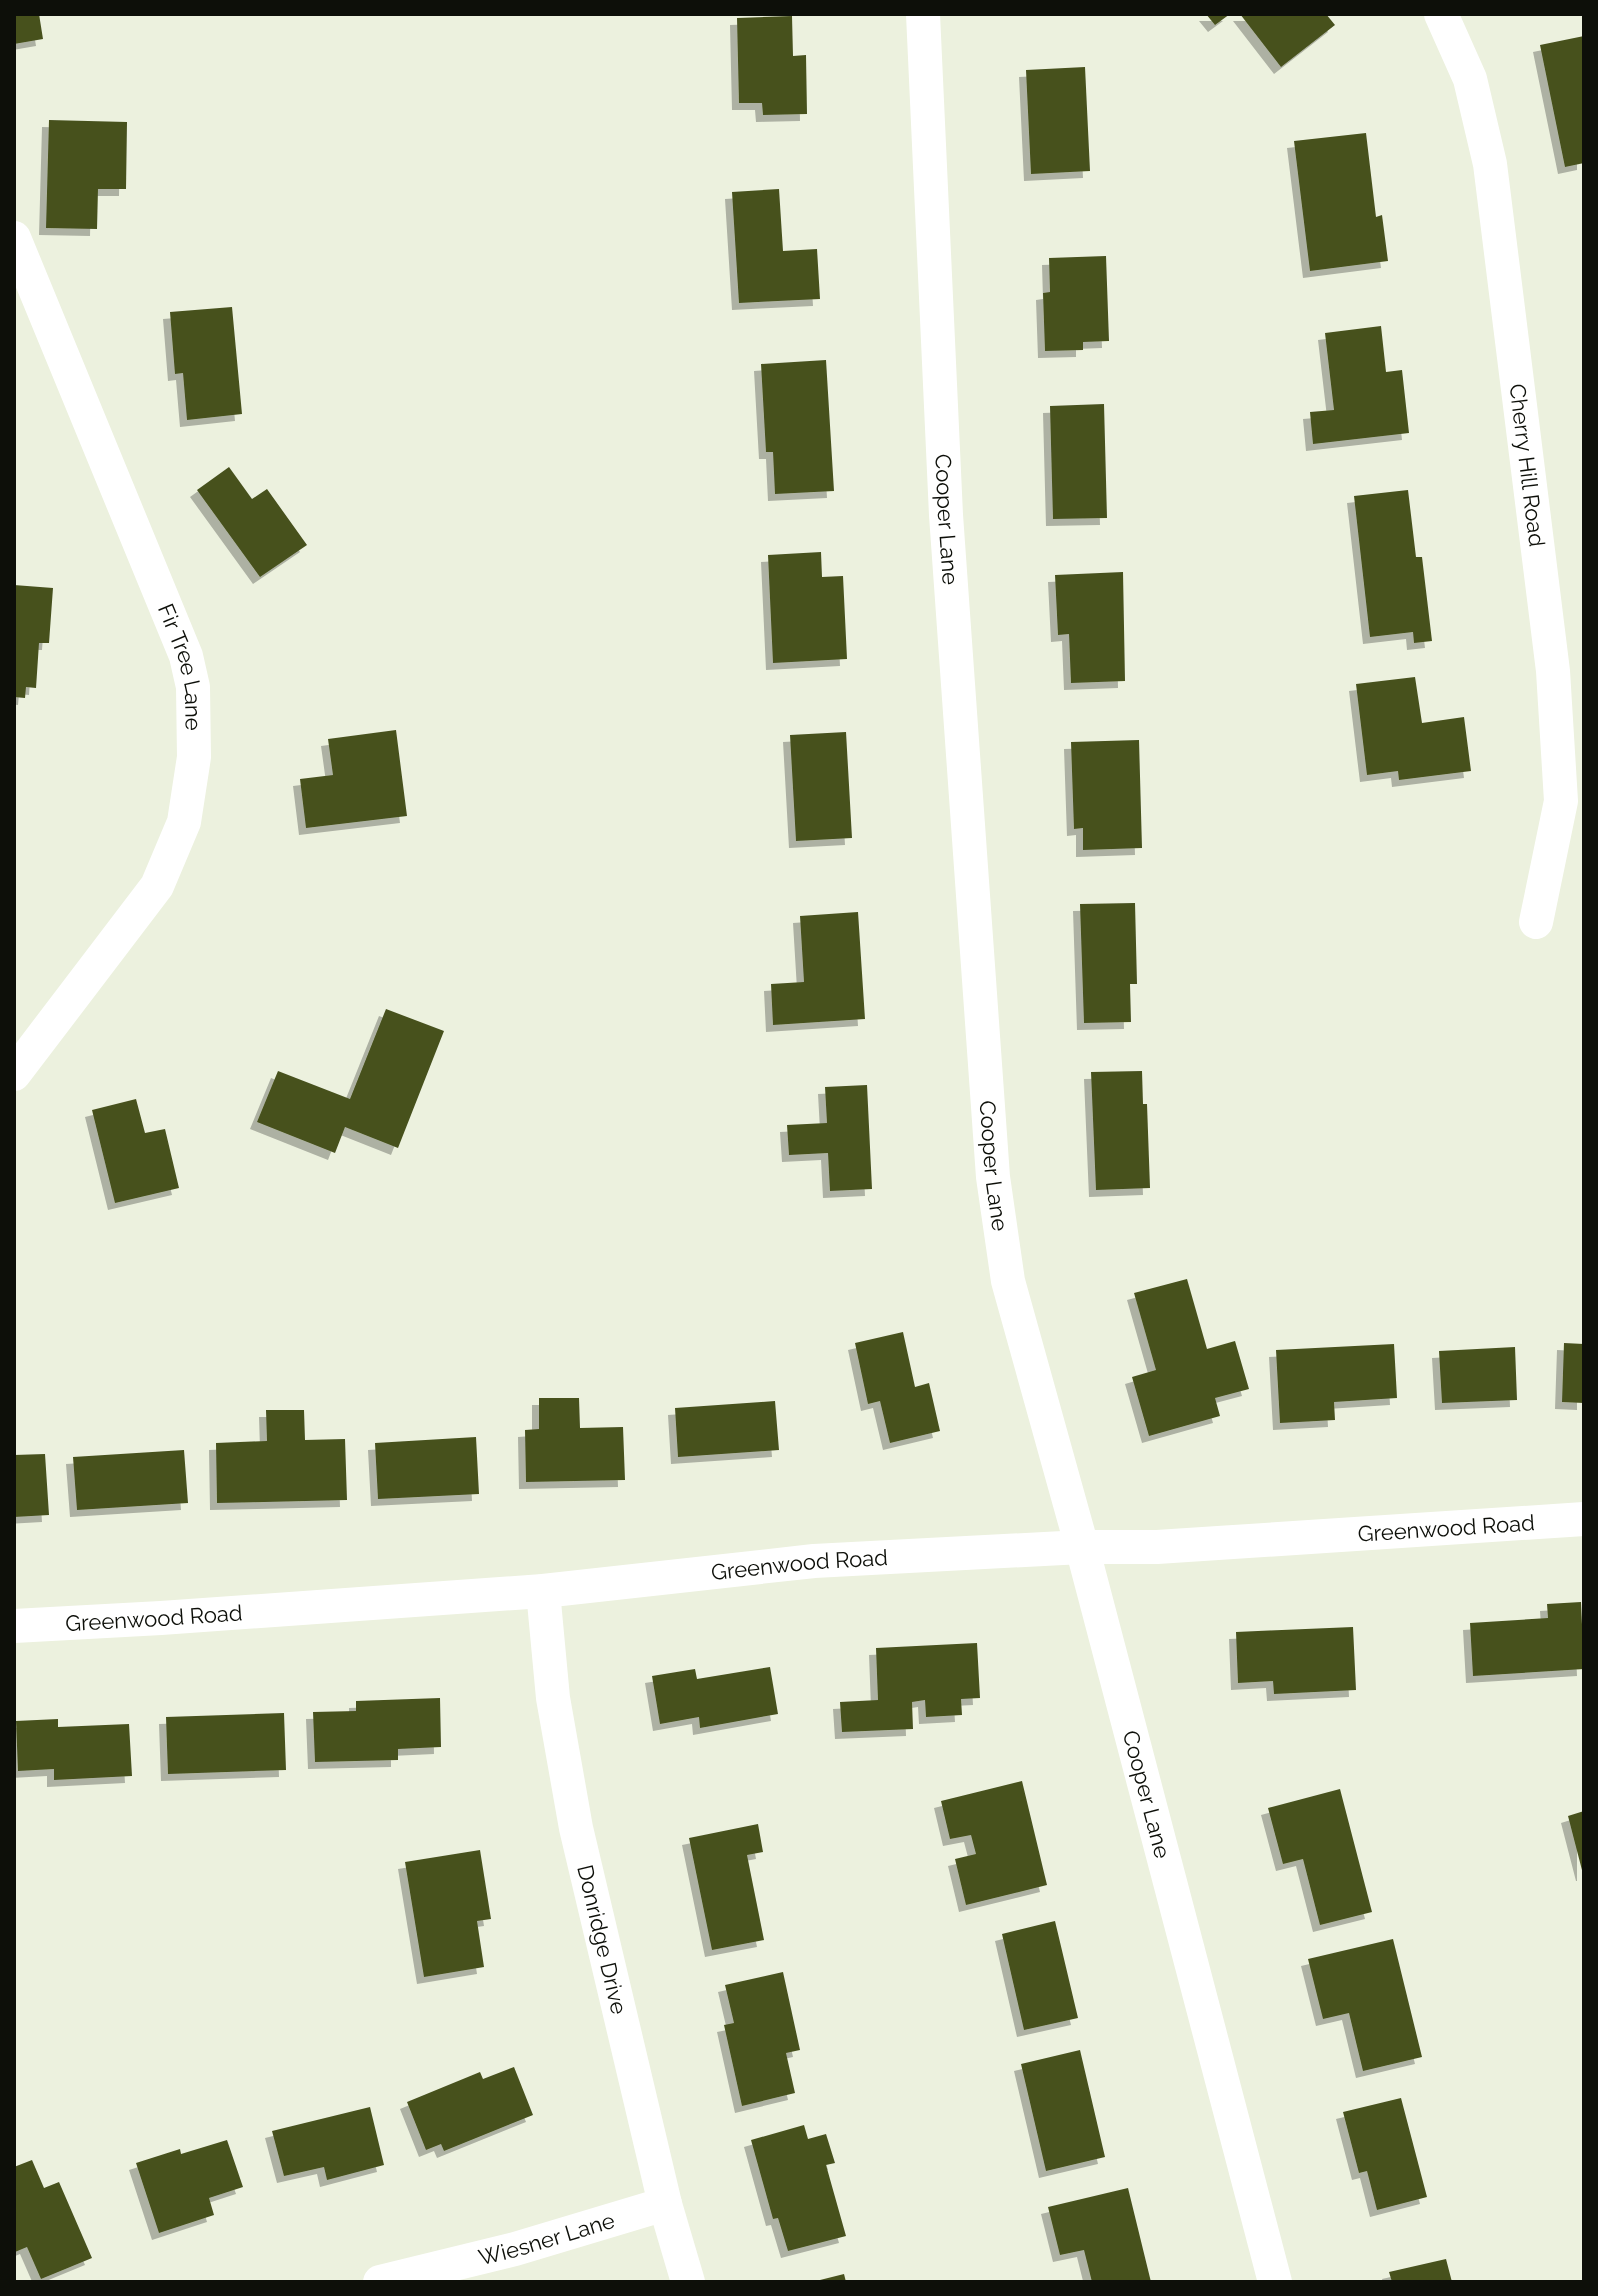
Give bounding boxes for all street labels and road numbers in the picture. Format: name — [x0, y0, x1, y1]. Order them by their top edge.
street label: Cherry Hill Road — [1504, 382, 1550, 548]
street label: Cooper Lane — [930, 453, 964, 586]
street label: Fir Tree Lane — [153, 600, 207, 731]
street label: Cooper Lane — [975, 1099, 1014, 1233]
street label: Greenwood Road — [1357, 1509, 1536, 1547]
street label: Greenwood Road — [710, 1544, 888, 1585]
street label: Greenwood Road — [65, 1599, 243, 1636]
street label: Cooper Lane — [1118, 1727, 1176, 1861]
street label: Donridge Drive — [572, 1862, 633, 2017]
street label: Wiesner Lane — [476, 2207, 618, 2270]

